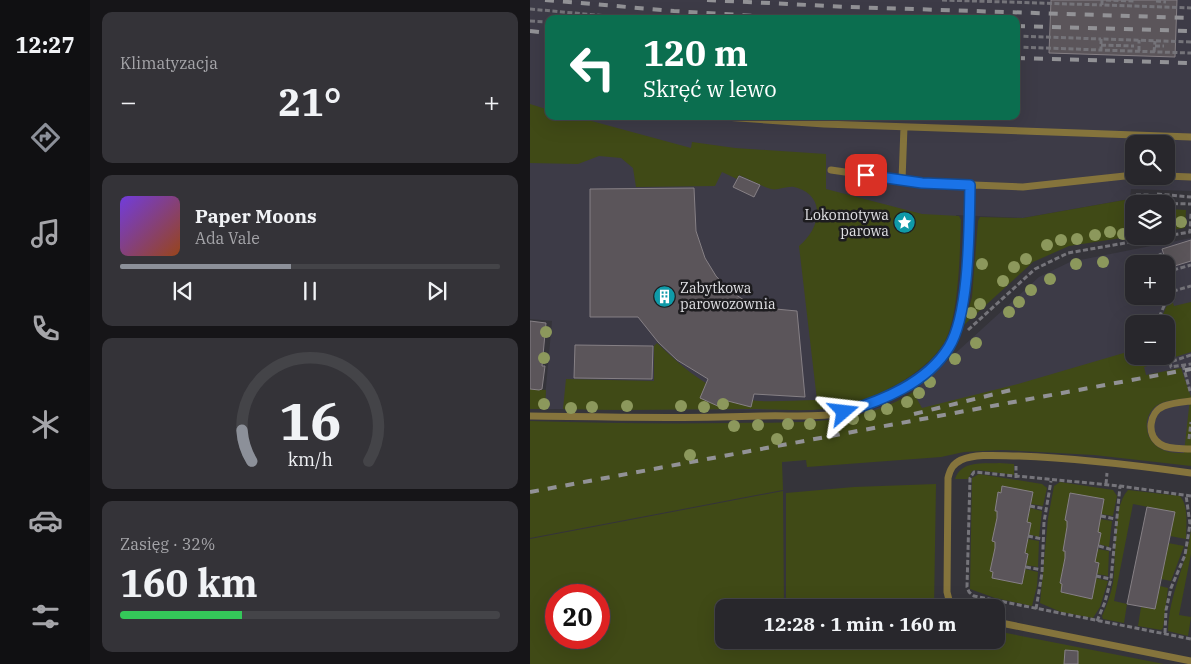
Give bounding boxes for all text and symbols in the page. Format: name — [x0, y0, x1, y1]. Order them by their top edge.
text: 12:27 — [15, 30, 75, 59]
text: 120 m — [643, 30, 748, 76]
icon: left — [560, 35, 625, 100]
text: Klimatyzacja — [120, 53, 218, 73]
text: Skręć w lewo — [643, 74, 777, 103]
text: 21° — [278, 77, 342, 126]
text: − — [120, 83, 137, 120]
text: + — [483, 83, 500, 120]
icon: directions — [28, 120, 63, 155]
map controls — [1125, 135, 1175, 365]
button: search — [1125, 135, 1175, 185]
pin — [845, 154, 887, 196]
icon: arrive — [852, 161, 880, 189]
button: layers — [1125, 195, 1175, 245]
text: Paper Moons — [195, 204, 317, 228]
place label: Lokomotywa parowa — [805, 206, 889, 240]
place icon: Lokomotywa parowa — [893, 211, 917, 235]
icon: music — [28, 216, 63, 251]
text: Ada Vale — [195, 228, 260, 248]
button: + — [1125, 255, 1175, 305]
icon: previous — [169, 277, 197, 305]
icon: pause — [296, 277, 324, 305]
icon: next — [423, 277, 451, 305]
place label: Zabytkowa parowozownia — [680, 279, 776, 313]
building icon: Zabytkowa parowozownia — [652, 284, 676, 308]
icon: phone — [28, 311, 63, 346]
button: − — [1125, 315, 1175, 365]
position arrow — [817, 385, 869, 437]
text: 16 — [279, 387, 341, 454]
icon: climate — [28, 407, 63, 442]
text: km/h — [287, 448, 333, 471]
icon: car — [28, 503, 63, 538]
text: Zasięg · 32% — [120, 534, 215, 554]
text: 160 km — [120, 558, 258, 607]
speed limit sign: 20 — [545, 584, 610, 649]
icon: filters — [28, 599, 63, 634]
text: 12:28 · 1 min · 160 m — [764, 612, 956, 636]

